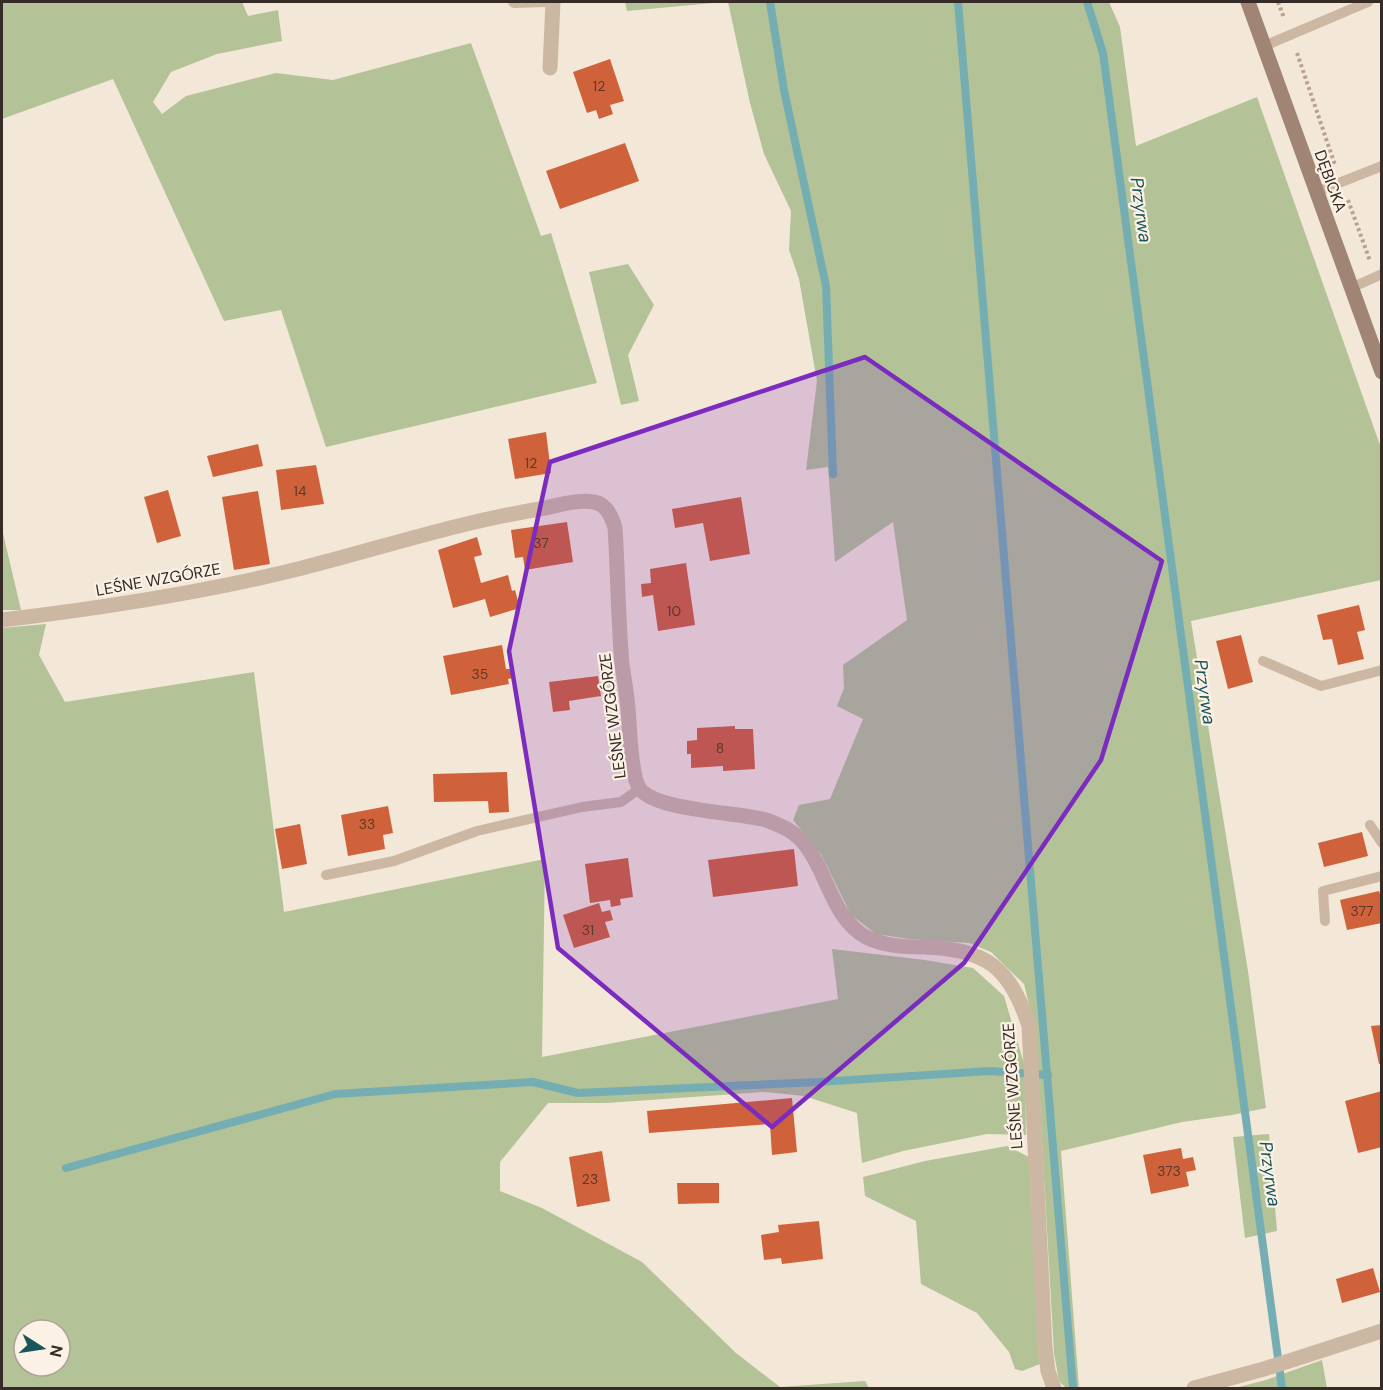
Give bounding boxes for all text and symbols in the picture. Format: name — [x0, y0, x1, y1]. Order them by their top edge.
house number: 12 — [593, 77, 605, 95]
street label: DĘBICKA — [1310, 147, 1352, 216]
water label: Przyrwa — [1125, 176, 1157, 244]
house number: 12 — [525, 454, 537, 472]
house number: 14 — [294, 482, 307, 500]
house number: 37 — [533, 534, 549, 552]
street label: LEŚNE WZGÓRZE — [94, 558, 222, 601]
house number: 10 — [667, 602, 681, 620]
street label: LEŚNE WZGÓRZE — [594, 652, 631, 780]
water label: Przyrwa — [1189, 658, 1221, 726]
house number: 35 — [472, 665, 488, 683]
house number: 8 — [716, 739, 724, 757]
house number: 33 — [359, 815, 375, 833]
house number: 377 — [1351, 902, 1374, 920]
house number: 31 — [582, 921, 594, 939]
street label: LEŚNE WZGÓRZE — [998, 1022, 1027, 1150]
water label: Przyrwa — [1254, 1140, 1286, 1208]
house number: 373 — [1157, 1162, 1181, 1180]
house number: 23 — [582, 1170, 598, 1188]
north arrow — [12, 1318, 72, 1378]
text: N — [45, 1343, 68, 1359]

